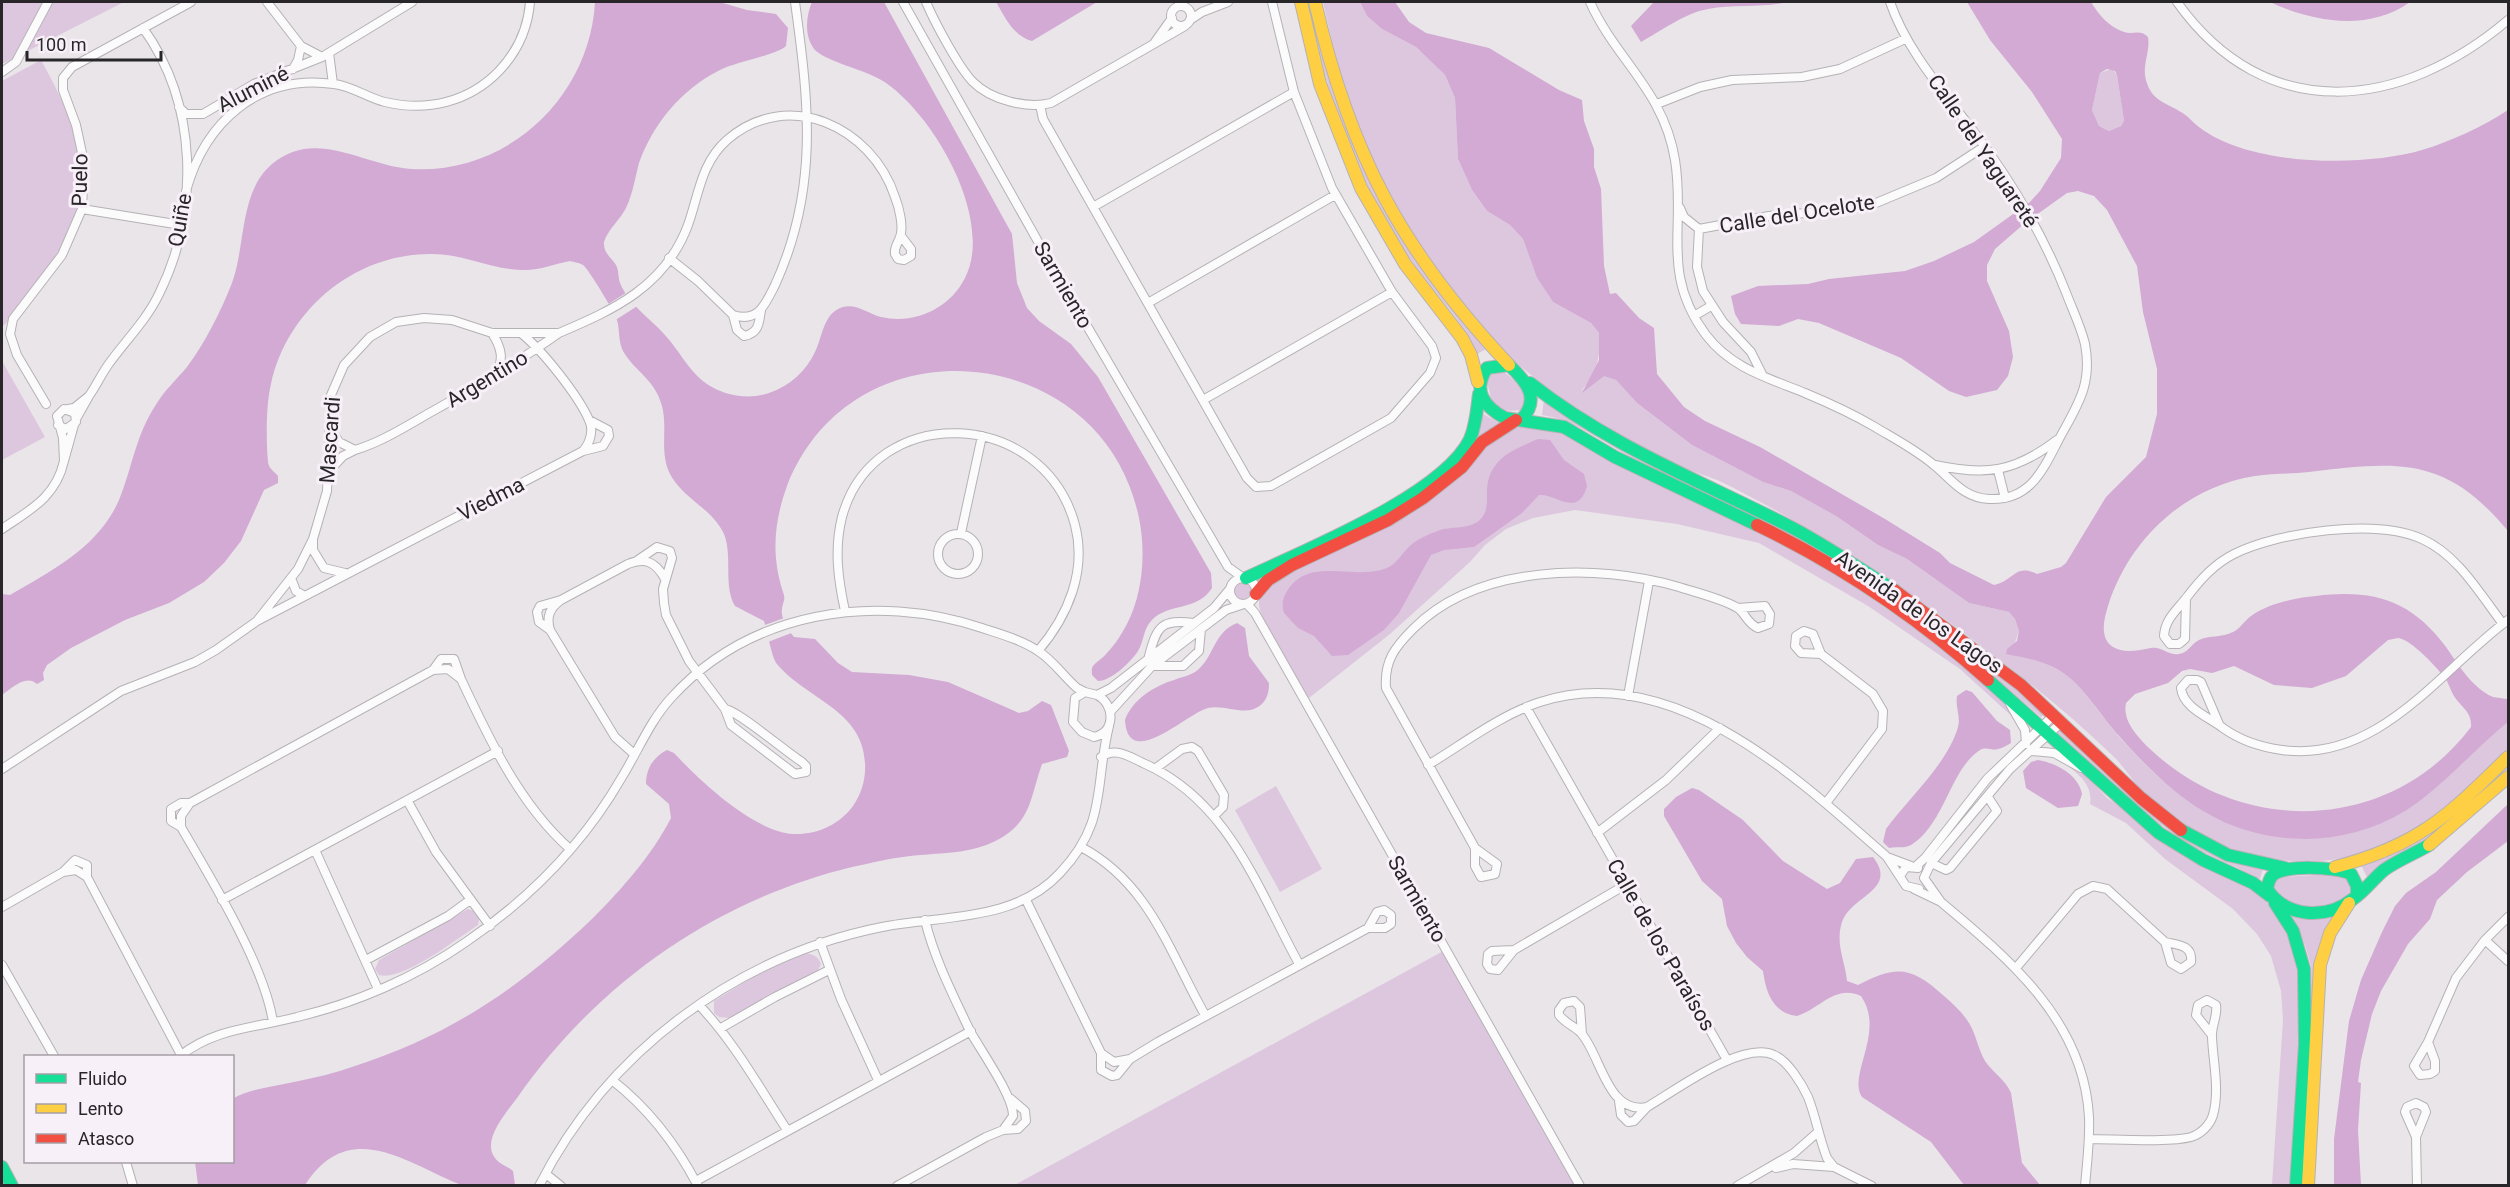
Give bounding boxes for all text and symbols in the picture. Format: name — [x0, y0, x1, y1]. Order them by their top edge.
scale bar — [27, 24, 160, 62]
text: 100 m — [36, 34, 87, 55]
street label: Aluminé — [213, 61, 293, 117]
street label: Calle del Yaguareté — [1923, 70, 2043, 232]
street label: Puelo — [68, 153, 92, 207]
street label: Calle del Ocelote — [1718, 190, 1876, 238]
street label: Quiñe — [164, 191, 196, 249]
street label: Sarmiento — [1029, 237, 1097, 333]
street label: Argentino — [442, 345, 532, 413]
street label: Mascardi — [315, 396, 345, 484]
street label: Viedma — [454, 472, 528, 526]
street label: Avenida de los Lagos — [1831, 545, 2007, 679]
street label: Sarmiento — [1383, 851, 1451, 947]
street label: Calle de los Paraísos — [1602, 855, 1720, 1035]
legend — [24, 1055, 234, 1163]
text: Fluido — [78, 1068, 127, 1089]
text: Lento — [78, 1098, 123, 1119]
text: Atasco — [78, 1128, 134, 1149]

